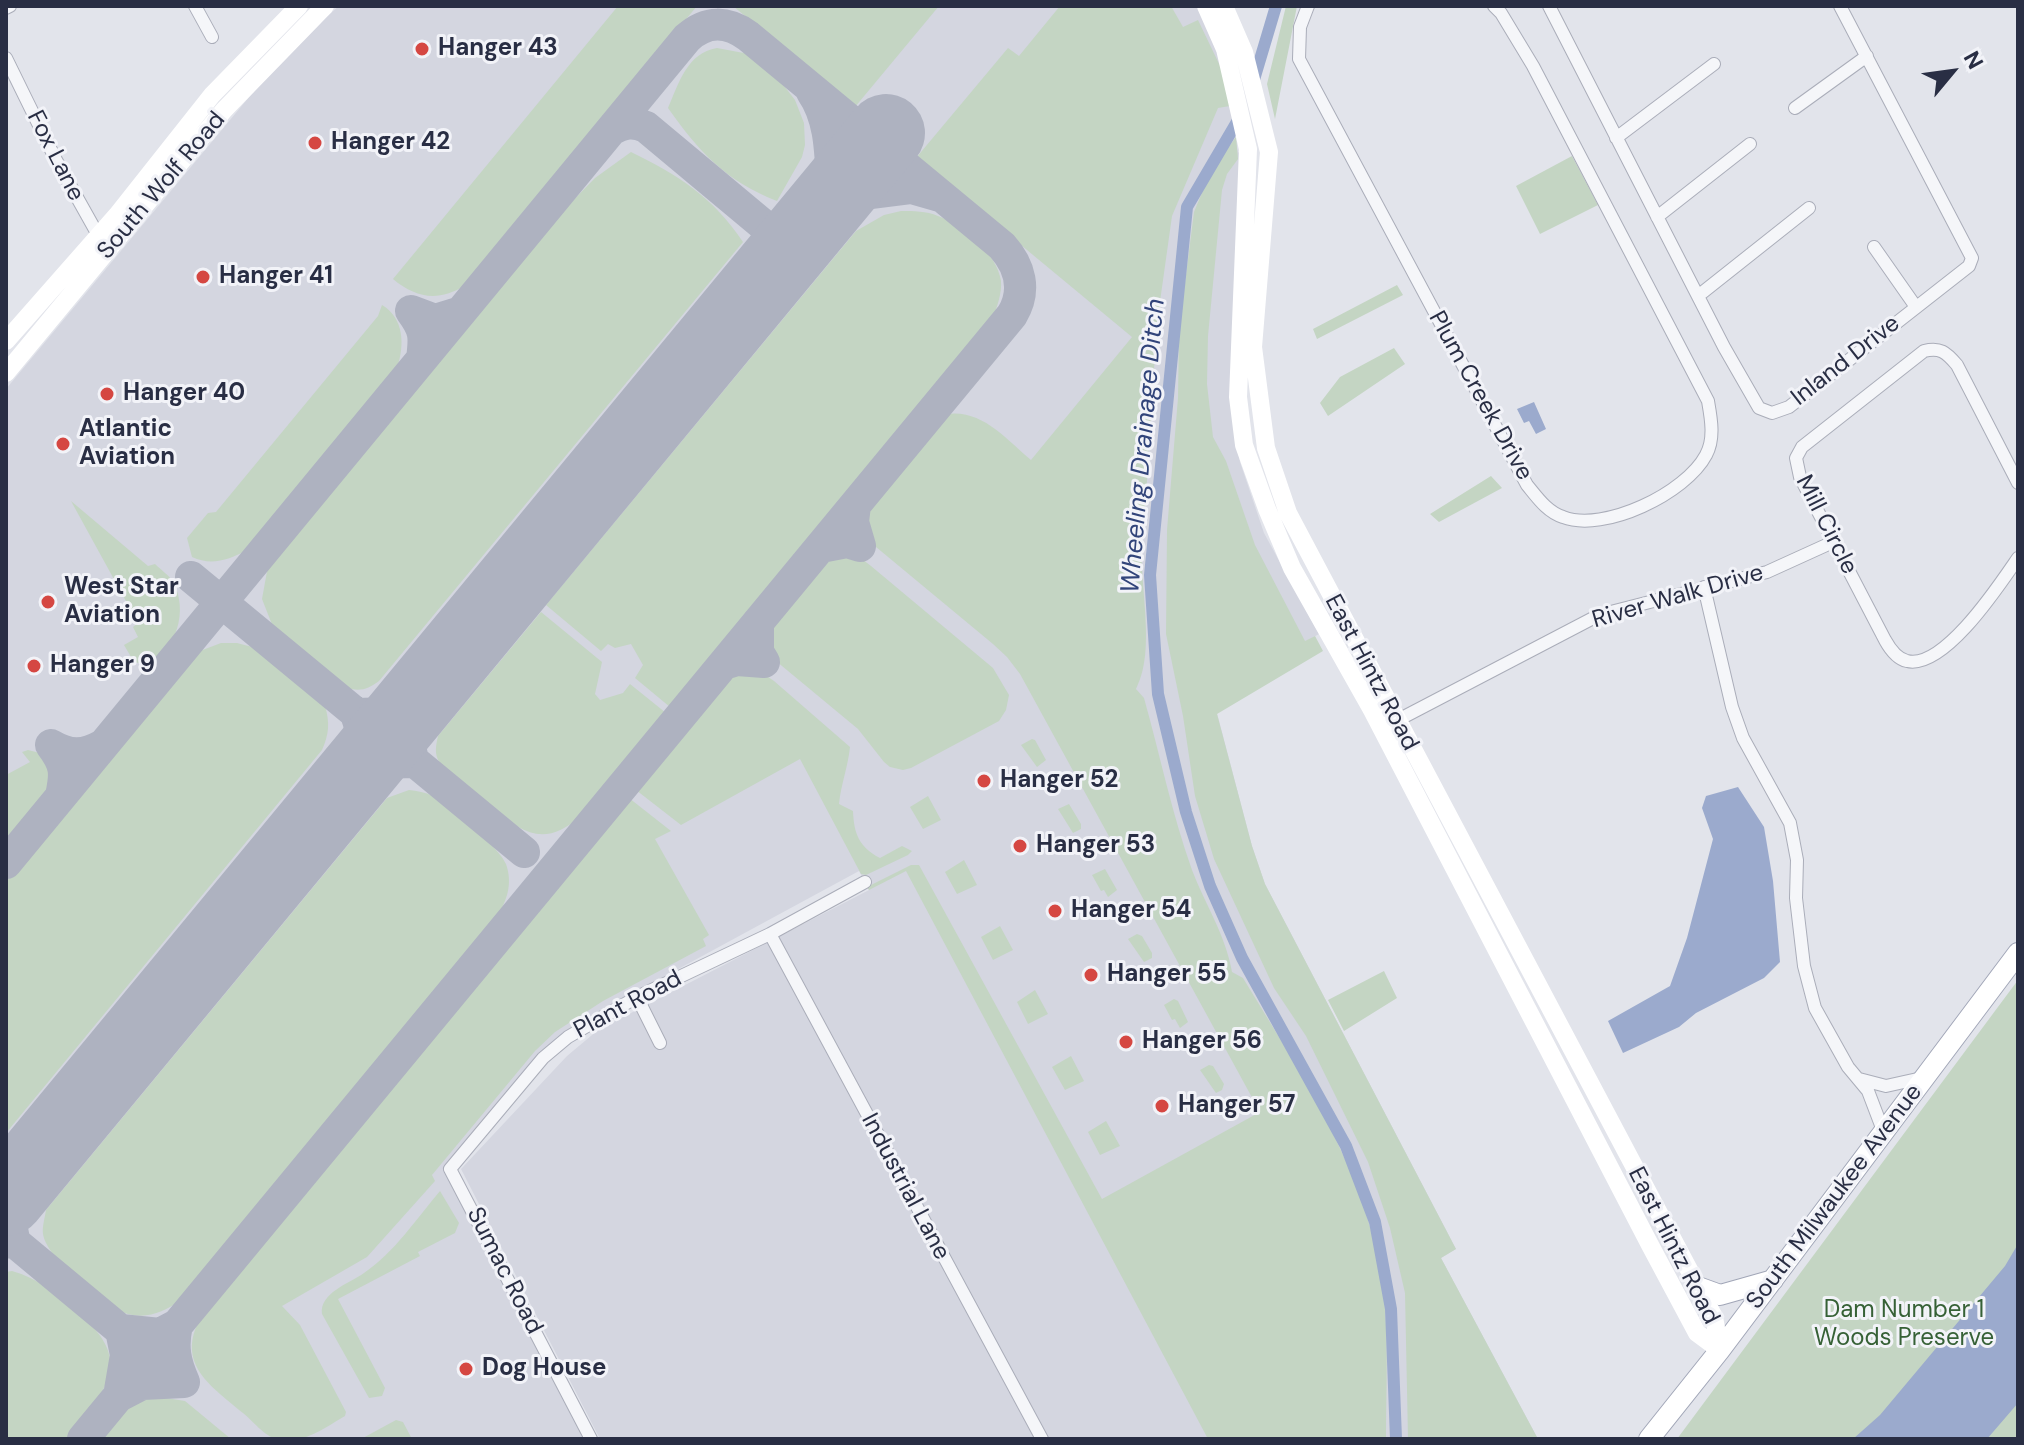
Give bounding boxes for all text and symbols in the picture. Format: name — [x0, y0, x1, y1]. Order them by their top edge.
north arrow — [1912, 32, 1992, 112]
place label: Hanger 43 — [438, 35, 558, 63]
marker: Hanger 43 — [413, 40, 431, 58]
text: N — [1957, 46, 1990, 74]
street label: Fox Lane — [20, 106, 90, 206]
street label: South Wolf Road — [92, 106, 232, 266]
place label: Hanger 42 — [331, 129, 450, 157]
marker: Hanger 42 — [306, 134, 324, 152]
place label: Hanger 41 — [219, 263, 333, 291]
marker: Hanger 41 — [194, 268, 212, 286]
water label: Wheeling Drainage Ditch — [1116, 297, 1172, 595]
street label: Plum Creek Drive — [1422, 306, 1538, 486]
street label: Inland Drive — [1786, 310, 1906, 412]
place label: Hanger 40 — [123, 380, 245, 408]
marker: Hanger 40 — [98, 385, 116, 403]
place label: Atlantic Aviation — [79, 416, 175, 472]
marker: Atlantic Aviation — [54, 435, 72, 453]
street label: Mill Circle — [1789, 471, 1863, 579]
street label: River Walk Drive — [1589, 559, 1767, 635]
place label: West Star Aviation — [64, 574, 179, 630]
street label: East Hintz Road — [1318, 590, 1424, 756]
marker: West Star Aviation — [39, 593, 57, 611]
place label: Hanger 9 — [50, 652, 155, 680]
marker: Hanger 9 — [25, 657, 43, 675]
place label: Hanger 52 — [1000, 767, 1118, 795]
marker: Hanger 52 — [975, 772, 993, 790]
place label: Hanger 53 — [1036, 832, 1155, 860]
marker: Hanger 53 — [1011, 837, 1029, 855]
place label: Hanger 54 — [1071, 897, 1191, 925]
marker: Hanger 54 — [1046, 902, 1064, 920]
place label: Hanger 55 — [1107, 961, 1227, 989]
street label: Plant Road — [569, 965, 687, 1045]
marker: Hanger 55 — [1082, 966, 1100, 984]
place label: Hanger 56 — [1142, 1028, 1262, 1056]
marker: Hanger 56 — [1117, 1033, 1135, 1051]
street label: South Milwaukee Avenue — [1741, 1079, 1929, 1315]
place label: Hanger 57 — [1178, 1092, 1295, 1120]
marker: Hanger 57 — [1153, 1097, 1171, 1115]
street label: Industrial Lane — [854, 1109, 956, 1265]
street label: East Hintz Road — [1621, 1163, 1725, 1329]
street label: Sumac Road — [460, 1203, 548, 1339]
park label: Dam Number 1 Woods Preserve — [1814, 1297, 1994, 1353]
place label: Dog House — [482, 1355, 607, 1383]
marker: Dog House — [457, 1360, 475, 1378]

